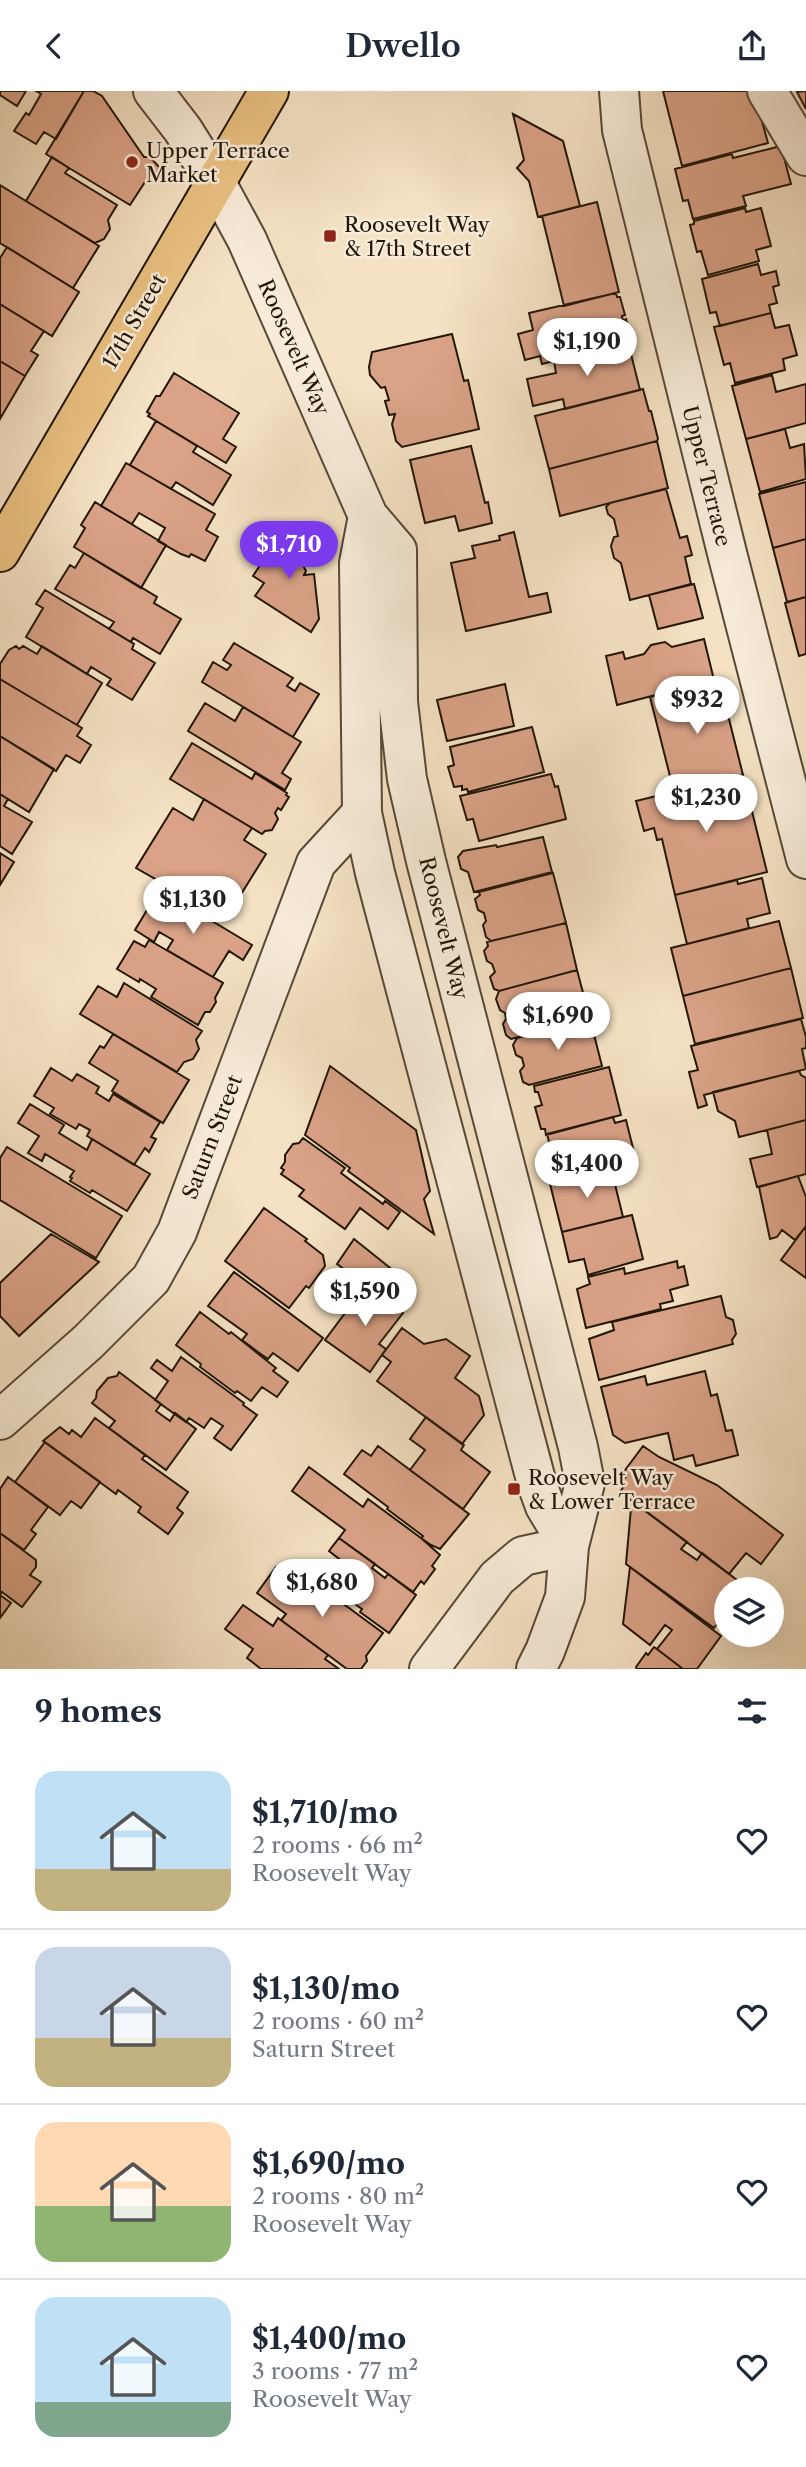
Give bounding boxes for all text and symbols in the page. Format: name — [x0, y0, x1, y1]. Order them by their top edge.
text: Dwello — [345, 26, 461, 65]
icon: back — [35, 27, 73, 65]
icon: share — [733, 27, 771, 65]
place label: Upper Terrace Market — [146, 138, 290, 187]
marker: Upper Terrace Market — [124, 154, 140, 170]
place label: Roosevelt Way & 17th Street — [344, 212, 490, 261]
marker: Roosevelt Way & 17th Street — [322, 228, 338, 244]
street label: 17th Street — [97, 269, 171, 373]
street label: Roosevelt Way — [253, 275, 335, 419]
pin: $1,190 — [530, 319, 644, 378]
text: $1,190 — [553, 327, 621, 355]
street label: Upper Terrace — [677, 403, 737, 549]
pin: $1,710 — [232, 521, 346, 581]
text: $1,710 — [256, 530, 322, 558]
pin: $932 — [656, 677, 738, 736]
text: $932 — [670, 685, 724, 713]
pin: $1,230 — [649, 775, 763, 834]
text: $1,230 — [671, 783, 741, 811]
street label: Roosevelt Way — [414, 854, 474, 1002]
pin: $1,130 — [136, 877, 250, 936]
text: $1,130 — [159, 885, 227, 913]
pin: $1,690 — [501, 993, 615, 1052]
text: $1,690 — [522, 1001, 594, 1029]
street label: Saturn Street — [177, 1071, 247, 1203]
pin: $1,400 — [530, 1141, 644, 1200]
text: $1,400 — [551, 1149, 623, 1177]
pin: $1,590 — [308, 1269, 422, 1328]
text: $1,590 — [330, 1277, 400, 1305]
place label: Roosevelt Way & Lower Terrace — [528, 1465, 696, 1514]
marker: Roosevelt Way & Lower Terrace — [506, 1481, 522, 1497]
pin: $1,680 — [265, 1559, 379, 1619]
text: $1,680 — [286, 1568, 358, 1596]
map controls — [714, 1577, 784, 1647]
button: layers — [714, 1577, 784, 1647]
icon: filters — [733, 1692, 771, 1730]
text: 9 homes — [35, 1693, 162, 1730]
text: $1,710/mo — [252, 1794, 398, 1831]
icon: home — [91, 1799, 175, 1883]
icon: heart — [733, 1822, 771, 1860]
text: 2 rooms · 66 m² — [252, 1831, 423, 1859]
text: Roosevelt Way — [252, 1859, 412, 1887]
text: $1,130/mo — [252, 1970, 400, 2007]
icon: home — [91, 1975, 175, 2059]
icon: heart — [733, 1998, 771, 2036]
text: 2 rooms · 60 m² — [252, 2007, 424, 2035]
text: Saturn Street — [252, 2035, 395, 2063]
text: $1,690/mo — [252, 2145, 405, 2182]
icon: home — [91, 2150, 175, 2234]
icon: heart — [733, 2173, 771, 2211]
text: 2 rooms · 80 m² — [252, 2182, 424, 2210]
text: Roosevelt Way — [252, 2210, 412, 2238]
text: $1,400/mo — [252, 2320, 406, 2357]
icon: home — [91, 2325, 175, 2409]
icon: heart — [733, 2348, 771, 2386]
text: 3 rooms · 77 m² — [252, 2357, 418, 2385]
text: Roosevelt Way — [252, 2385, 412, 2413]

